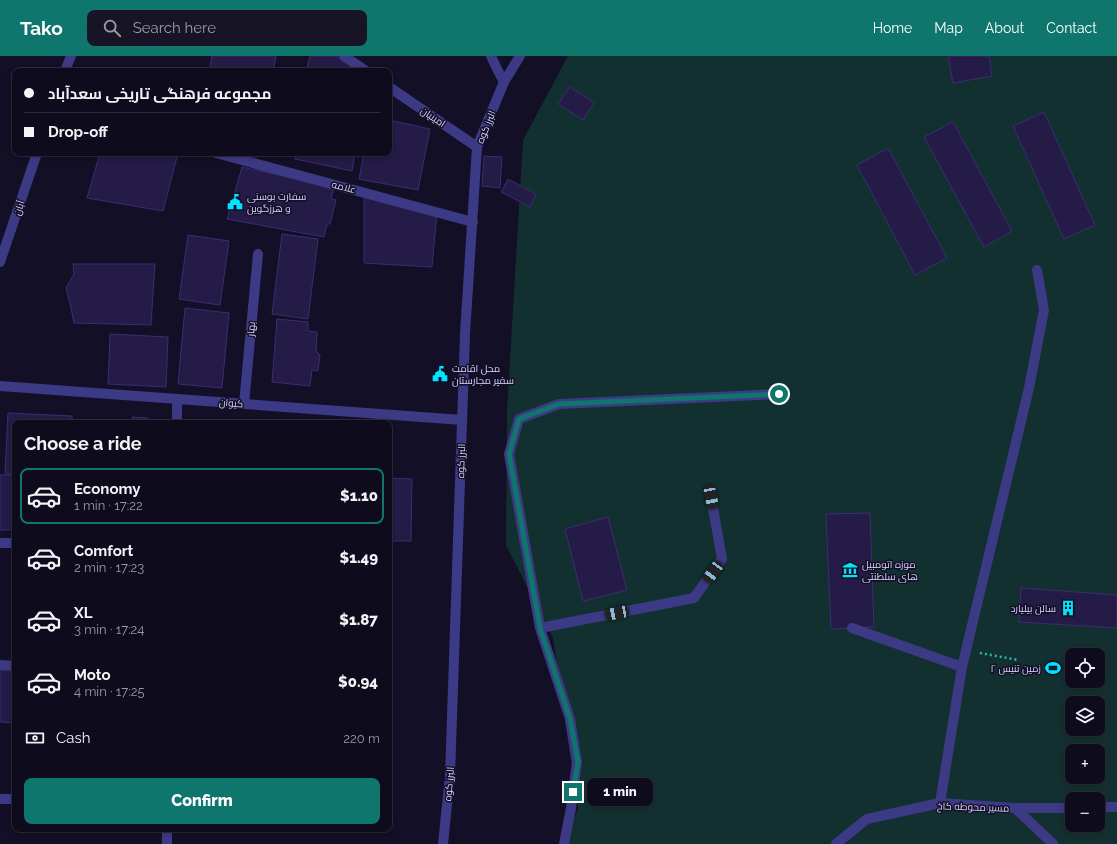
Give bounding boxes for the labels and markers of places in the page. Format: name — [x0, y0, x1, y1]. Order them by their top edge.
place label: سفارت بوسنی و هرزگوین — [247, 191, 306, 215]
public building icon: سفارت بوسنی و هرزگوین — [226, 193, 244, 211]
place label: محل اقامت سفیر مجارستان — [452, 363, 514, 387]
public building icon: محل اقامت سفیر مجارستان — [431, 365, 449, 383]
place label: موزه اتومبیل های سلطنتی — [862, 559, 918, 583]
museum icon: موزه اتومبیل های سلطنتی — [841, 561, 859, 579]
building icon: سالن بیلیارد — [1059, 599, 1077, 617]
place label: سالن بیلیارد — [1010, 603, 1056, 615]
sports icon: زمین تنیس ۲ — [1044, 659, 1062, 677]
place label: زمین تنیس ۲ — [991, 663, 1041, 675]

